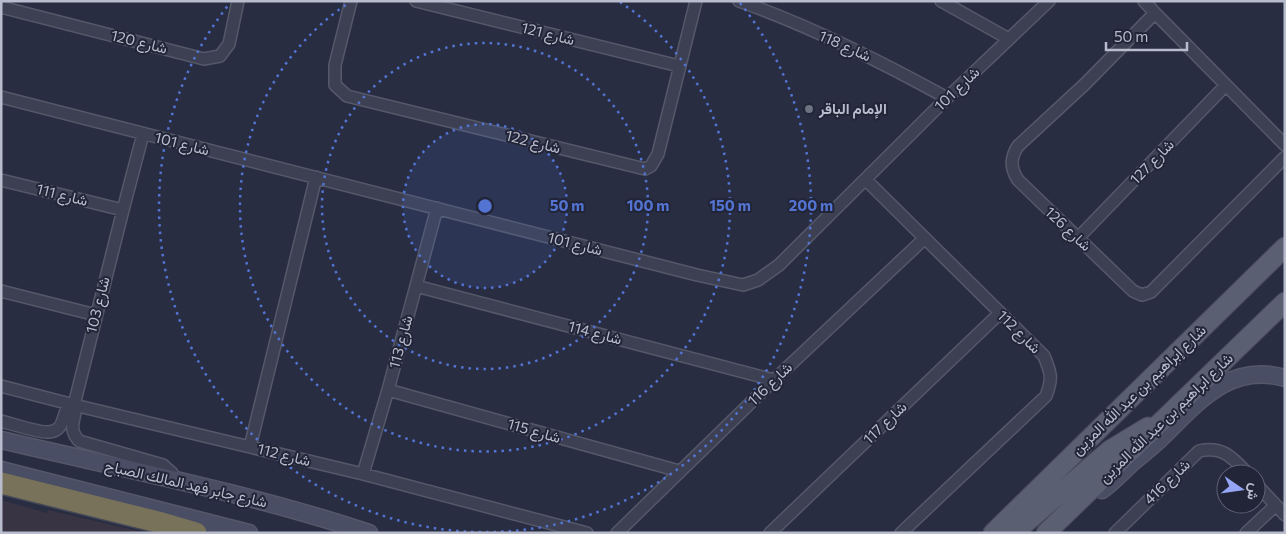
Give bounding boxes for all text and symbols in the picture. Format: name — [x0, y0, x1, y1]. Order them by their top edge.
street label: شارع 121 — [519, 18, 577, 51]
scale bar — [1106, 20, 1187, 52]
street label: شارع 120 — [108, 25, 169, 60]
street label: شارع 118 — [815, 26, 874, 67]
text: 50 m — [1114, 27, 1148, 45]
street label: شارع 101 — [930, 62, 985, 116]
place label: الإمام الباقر — [818, 99, 887, 119]
marker: الإمام الباقر — [803, 103, 815, 115]
street label: شارع 122 — [503, 126, 563, 160]
street label: شارع 101 — [152, 128, 212, 161]
street label: شارع 127 — [1125, 135, 1179, 190]
street label: شارع 111 — [34, 179, 90, 212]
text: 50 m — [550, 196, 584, 214]
text: 100 m — [627, 196, 669, 214]
text: 150 m — [709, 196, 751, 214]
text: 200 m — [789, 196, 833, 214]
centre of rings — [476, 197, 494, 215]
street label: شارع 126 — [1040, 202, 1096, 257]
street label: شارع 101 — [545, 228, 605, 261]
street label: شارع 103 — [81, 274, 116, 336]
street label: شارع 112 — [992, 306, 1045, 359]
street label: شارع 113 — [384, 313, 419, 371]
street label: شارع 114 — [566, 316, 624, 351]
street label: شارع إبراهيم بن عبد الله المزين — [1068, 320, 1211, 460]
street label: شارع ابراهيم بن عبد الله المزين — [1095, 348, 1238, 488]
street label: شارع 116 — [743, 358, 798, 411]
street label: شارع 117 — [859, 397, 912, 450]
street label: شارع 115 — [505, 414, 563, 449]
street label: شارع 112 — [255, 439, 313, 472]
street label: شارع 416 — [1140, 455, 1195, 510]
street label: شارع جابر فهد المالك الصباح — [103, 456, 269, 513]
north arrow — [1216, 464, 1266, 514]
text: ش — [1243, 482, 1264, 502]

